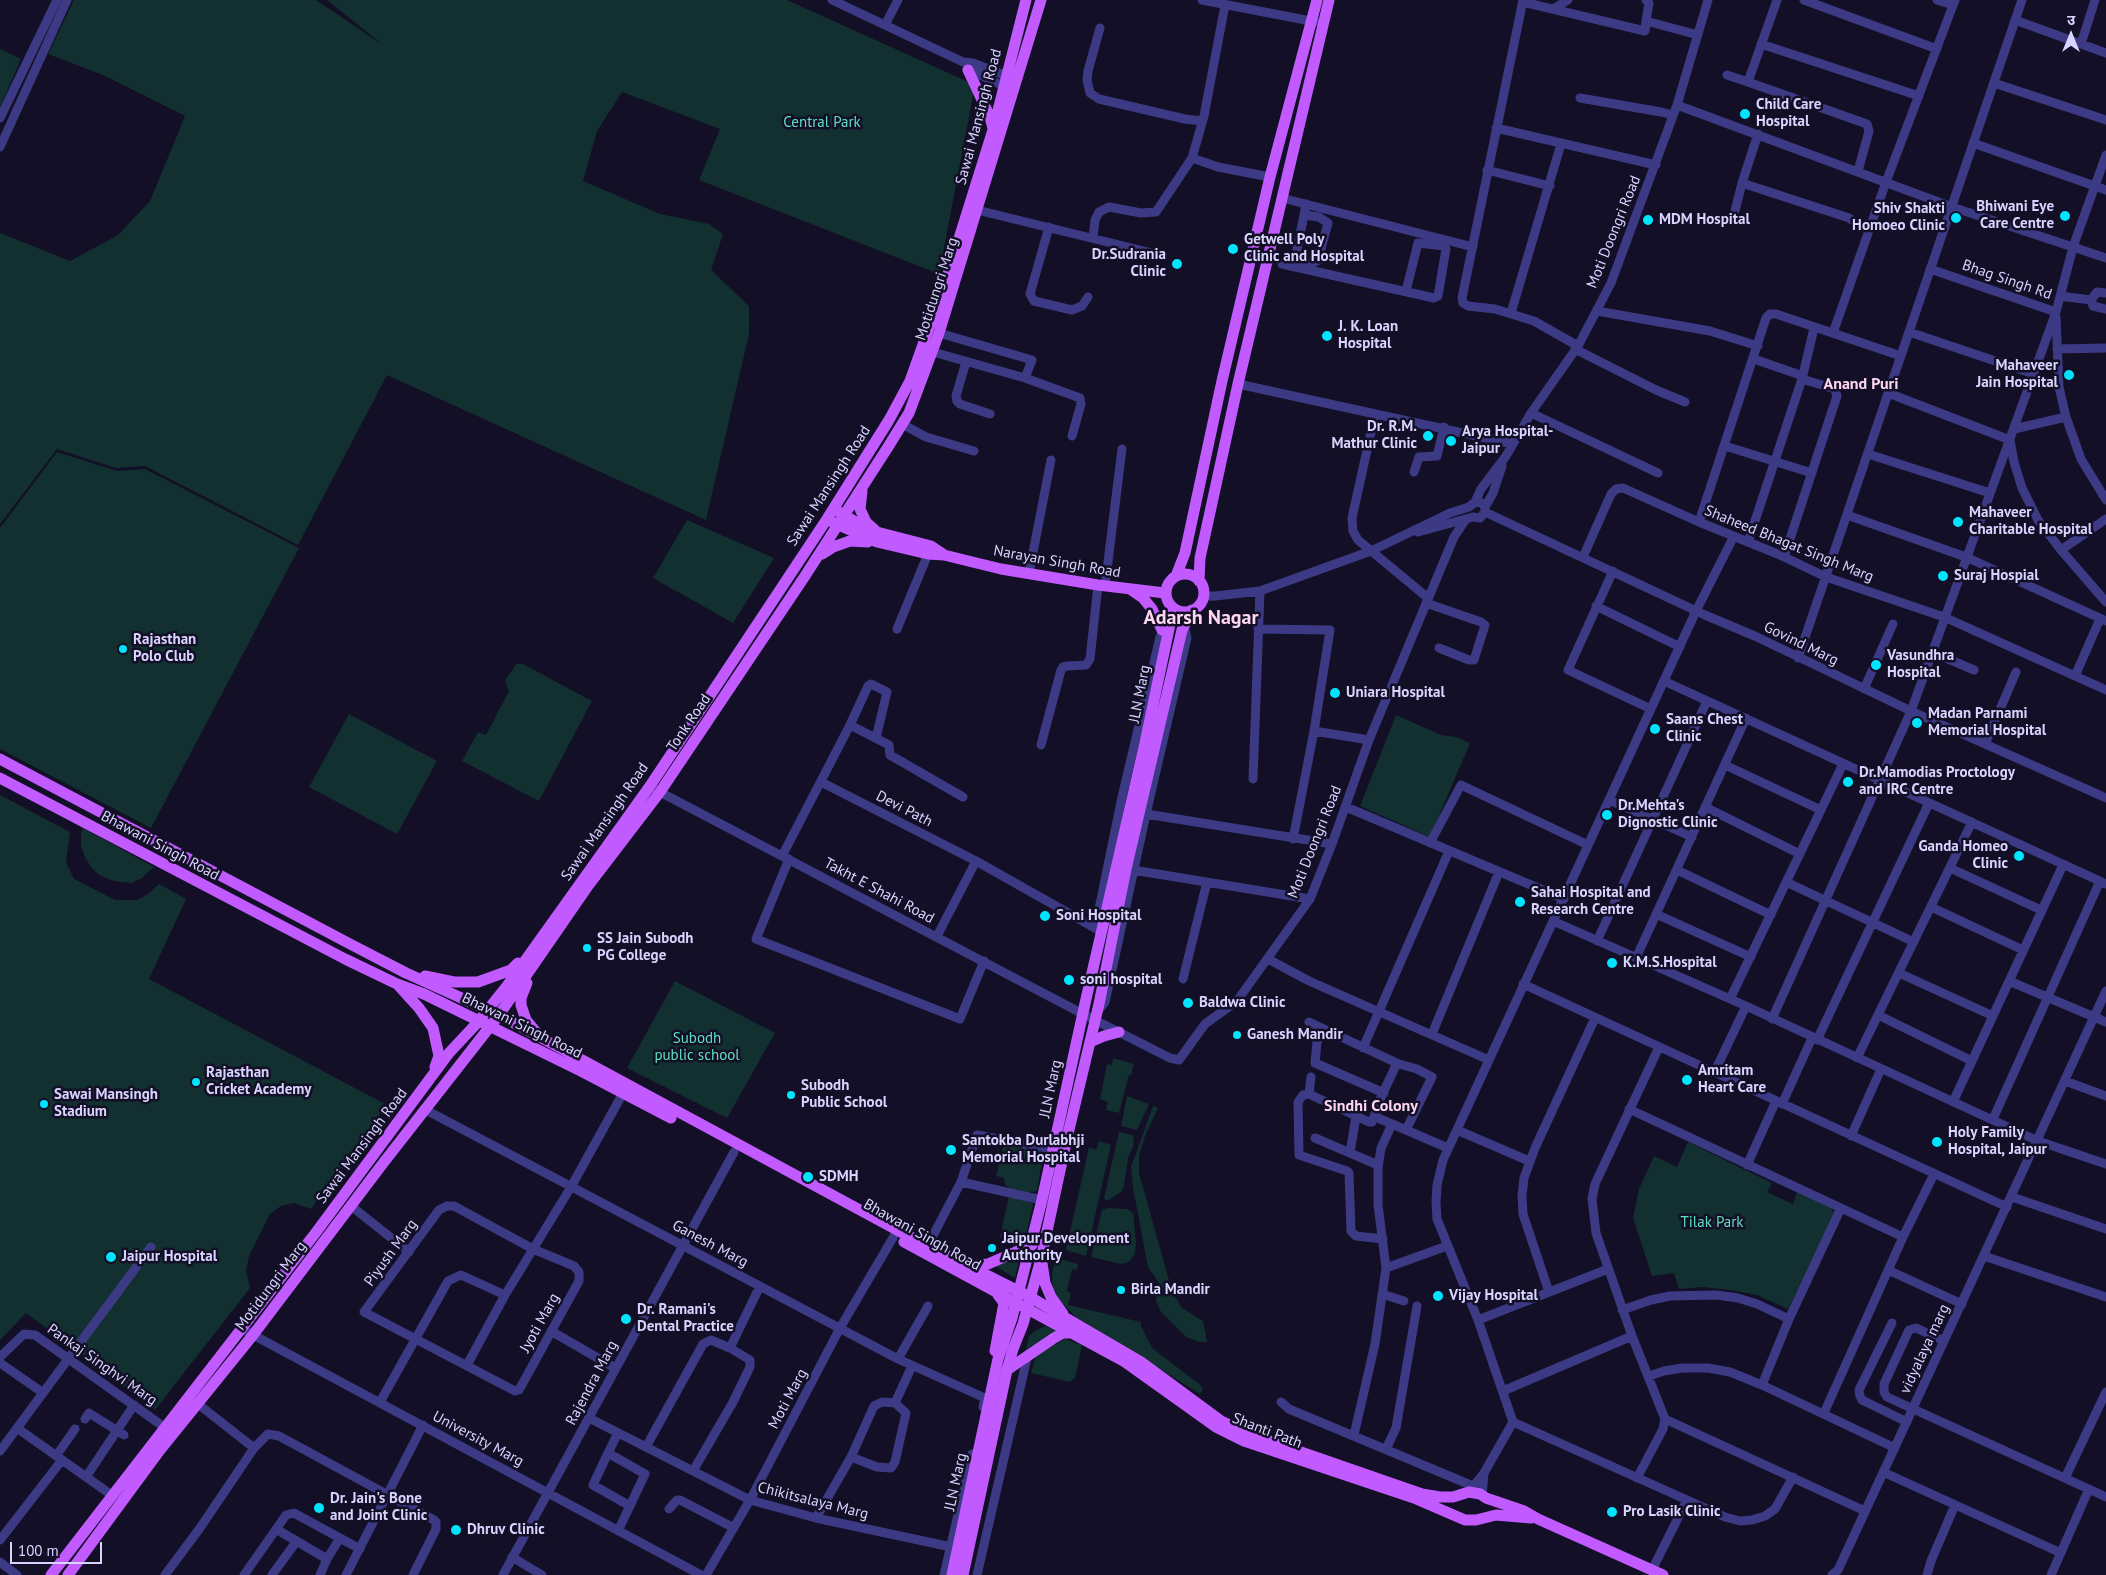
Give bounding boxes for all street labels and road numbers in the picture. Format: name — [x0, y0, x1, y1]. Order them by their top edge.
street label: Sawai Mansingh Road — [952, 47, 1006, 187]
street label: Moti Doongri Road — [1583, 173, 1645, 291]
street label: Motidungri Marg — [912, 235, 962, 343]
street label: Bhag Singh Rd — [1960, 256, 2054, 304]
street label: Sawai Mansingh Road — [783, 422, 875, 550]
street label: Shaheed Bhagat Singh Marg — [1702, 502, 1876, 586]
street label: Narayan Singh Road — [992, 542, 1122, 582]
street label: Govind Marg — [1761, 618, 1841, 670]
street label: JLN Marg — [1126, 663, 1154, 725]
street label: Tonk Road — [663, 691, 715, 755]
street label: Sawai Mansingh Road — [557, 760, 653, 884]
street label: Moti Doongri Road — [1284, 783, 1346, 901]
street label: Devi Path — [873, 787, 935, 831]
street label: Bhawani Singh Road — [98, 807, 222, 885]
street label: Takht E Shahi Road — [821, 854, 937, 928]
street label: Bhawani Singh Road — [459, 989, 585, 1063]
street label: JLN Marg — [1036, 1058, 1066, 1120]
street label: Sawai Mansingh Road — [313, 1085, 411, 1207]
street label: Bhawani Singh Road — [860, 1195, 984, 1275]
street label: Piyush Marg — [361, 1216, 421, 1290]
street label: Ganesh Marg — [669, 1216, 751, 1272]
street label: Motidungri Marg — [232, 1238, 310, 1334]
street label: Jyoti Marg — [516, 1290, 564, 1356]
street label: vidyalaya marg — [1896, 1301, 1954, 1397]
street label: Pankaj Singhvi Marg — [43, 1320, 161, 1410]
street label: Rajendra Marg — [562, 1338, 622, 1428]
street label: Moti Marg — [765, 1366, 811, 1432]
street label: University Marg — [429, 1407, 527, 1471]
street label: Shanti Path — [1229, 1409, 1305, 1453]
street label: JLN Marg — [941, 1451, 971, 1513]
street label: Chikitsalaya Marg — [756, 1479, 870, 1523]

